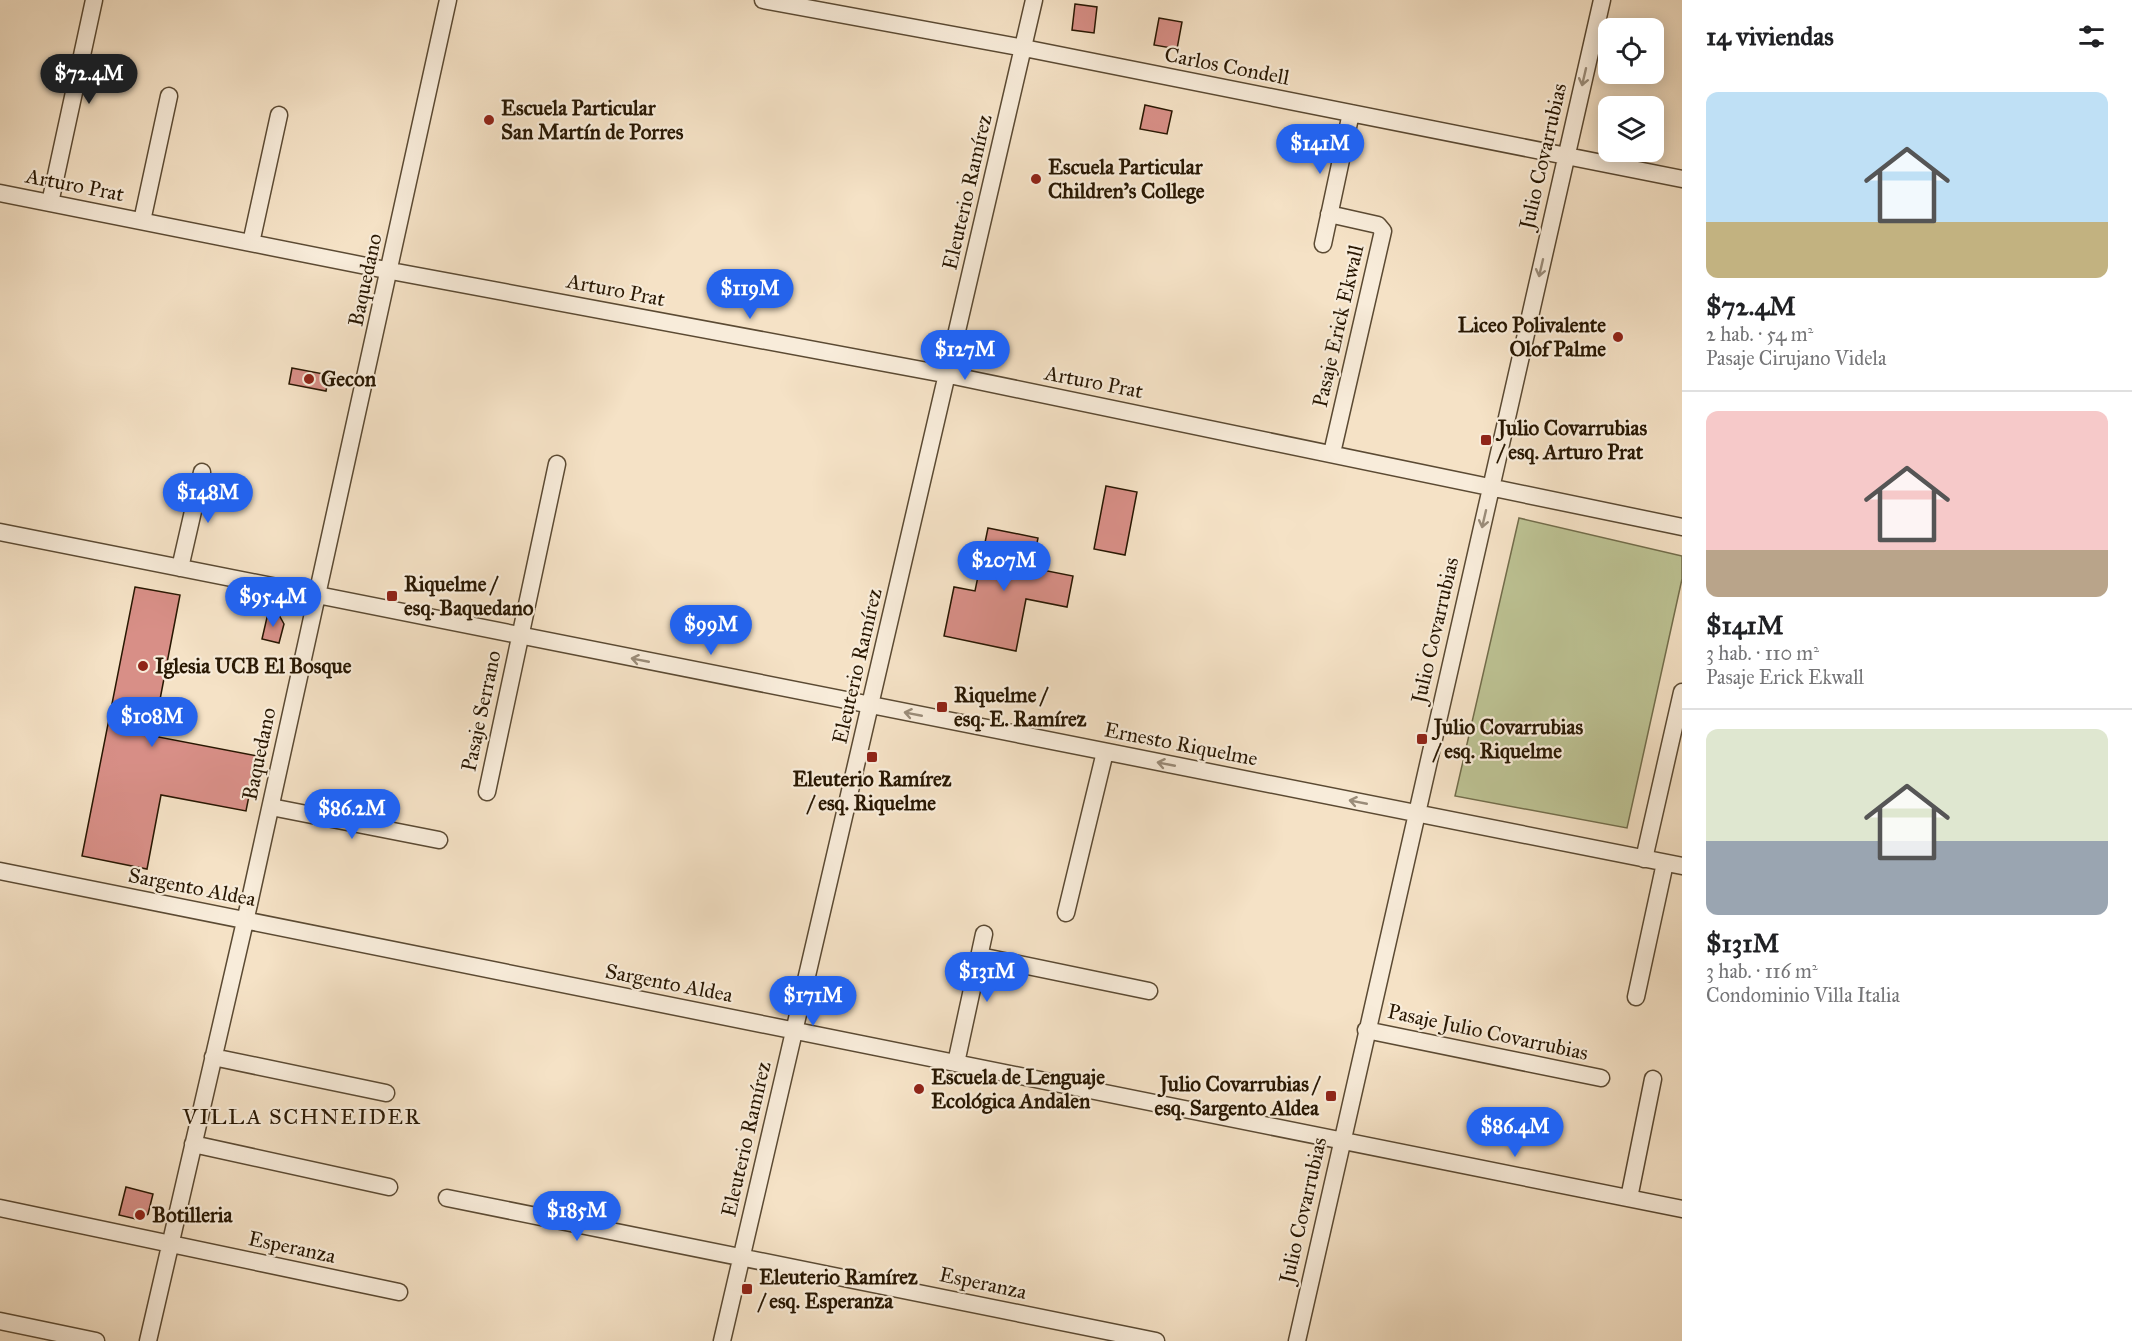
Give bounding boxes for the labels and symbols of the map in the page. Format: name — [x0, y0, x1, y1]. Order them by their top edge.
street label: Carlos Condell — [1162, 41, 1292, 91]
pin: $72.4M — [40, 54, 138, 105]
one-way arrow — [1577, 68, 1589, 87]
street label: Julio Covarrubias — [1513, 80, 1572, 234]
place label: Escuela Particular San Martín de Porres — [501, 95, 684, 145]
street label: Eleuterio Ramírez — [936, 111, 998, 272]
marker: Escuela Particular San Martín de Porres — [482, 113, 496, 127]
pin: $141M — [1278, 124, 1362, 175]
place label: Escuela Particular Children's College — [1048, 154, 1205, 204]
street label: Arturo Prat — [23, 163, 127, 207]
marker: Escuela Particular Children's College — [1029, 172, 1043, 186]
street label: Baquedano — [342, 231, 388, 329]
street label: Pasaje Erick Ekwall — [1307, 242, 1369, 410]
one-way arrow — [1534, 258, 1546, 277]
street label: Arturo Prat — [564, 268, 668, 312]
pin: $119M — [708, 269, 792, 320]
place label: Liceo Polivalente Olof Palme — [1458, 312, 1606, 362]
pin: $127M — [923, 330, 1007, 381]
marker: Liceo Polivalente Olof Palme — [1611, 330, 1625, 344]
street label: Arturo Prat — [1042, 360, 1146, 404]
place label: Gecon — [321, 366, 377, 392]
marker: Gecon — [302, 372, 316, 386]
place label: Julio Covarrubias / esq. Arturo Prat — [1495, 415, 1647, 465]
marker: Julio Covarrubias / esq. Arturo Prat — [1479, 433, 1493, 447]
pin: $148M — [166, 473, 250, 524]
one-way arrow — [1477, 509, 1489, 528]
pin: $207M — [962, 541, 1046, 592]
street label: Julio Covarrubias — [1405, 554, 1464, 708]
place label: Riquelme / esq. Baquedano — [404, 571, 534, 621]
pin: $95.4M — [224, 577, 322, 628]
street label: Eleuterio Ramírez — [826, 585, 888, 746]
marker: Riquelme / esq. Baquedano — [385, 589, 399, 603]
pin: $99M — [675, 605, 747, 656]
street label: Pasaje Serrano — [455, 648, 507, 774]
place label: Iglesia UCB El Bosque — [155, 653, 352, 679]
one-way arrow — [630, 654, 650, 665]
marker: Iglesia UCB El Bosque — [136, 659, 150, 673]
place label: Riquelme / esq. E. Ramírez — [954, 682, 1087, 732]
pin: $108M — [110, 697, 194, 748]
marker: Riquelme / esq. E. Ramírez — [935, 700, 949, 714]
street label: Baquedano — [236, 705, 282, 803]
one-way arrow — [904, 708, 924, 719]
place label: Julio Covarrubias / esq. Riquelme — [1431, 714, 1583, 764]
street label: Ernesto Riquelme — [1102, 716, 1260, 772]
marker: Julio Covarrubias / esq. Riquelme — [1415, 732, 1429, 746]
marker: Eleuterio Ramírez / esq. Riquelme — [865, 750, 879, 764]
one-way arrow — [1157, 758, 1177, 769]
place label: Eleuterio Ramírez / esq. Riquelme — [793, 766, 952, 816]
pin: $86.2M — [303, 789, 401, 840]
one-way arrow — [1348, 796, 1368, 807]
street label: Sargento Aldea — [126, 862, 258, 912]
pin: $131M — [945, 952, 1029, 1003]
street label: Sargento Aldea — [603, 958, 735, 1008]
pin: $171M — [771, 976, 855, 1027]
street label: Pasaje Julio Covarrubias — [1385, 998, 1591, 1066]
street label: Eleuterio Ramírez — [715, 1058, 777, 1219]
place label: Escuela de Lenguaje Ecológica Andalen — [931, 1064, 1105, 1114]
place label: Julio Covarrubias / esq. Sargento Aldea — [1154, 1071, 1321, 1121]
marker: Escuela de Lenguaje Ecológica Andalen — [912, 1082, 926, 1096]
marker: Julio Covarrubias / esq. Sargento Aldea — [1324, 1089, 1338, 1103]
district label: VILLA SCHNEIDER — [182, 1103, 421, 1130]
pin: $86.4M — [1466, 1107, 1564, 1158]
street label: Julio Covarrubias — [1273, 1134, 1332, 1288]
pin: $185M — [535, 1191, 619, 1242]
place label: Botilleria — [152, 1202, 234, 1228]
marker: Botilleria — [133, 1208, 147, 1222]
street label: Esperanza — [246, 1225, 338, 1269]
street label: Esperanza — [937, 1261, 1029, 1305]
place label: Eleuterio Ramírez / esq. Esperanza — [757, 1264, 918, 1314]
marker: Eleuterio Ramírez / esq. Esperanza — [740, 1282, 754, 1296]

